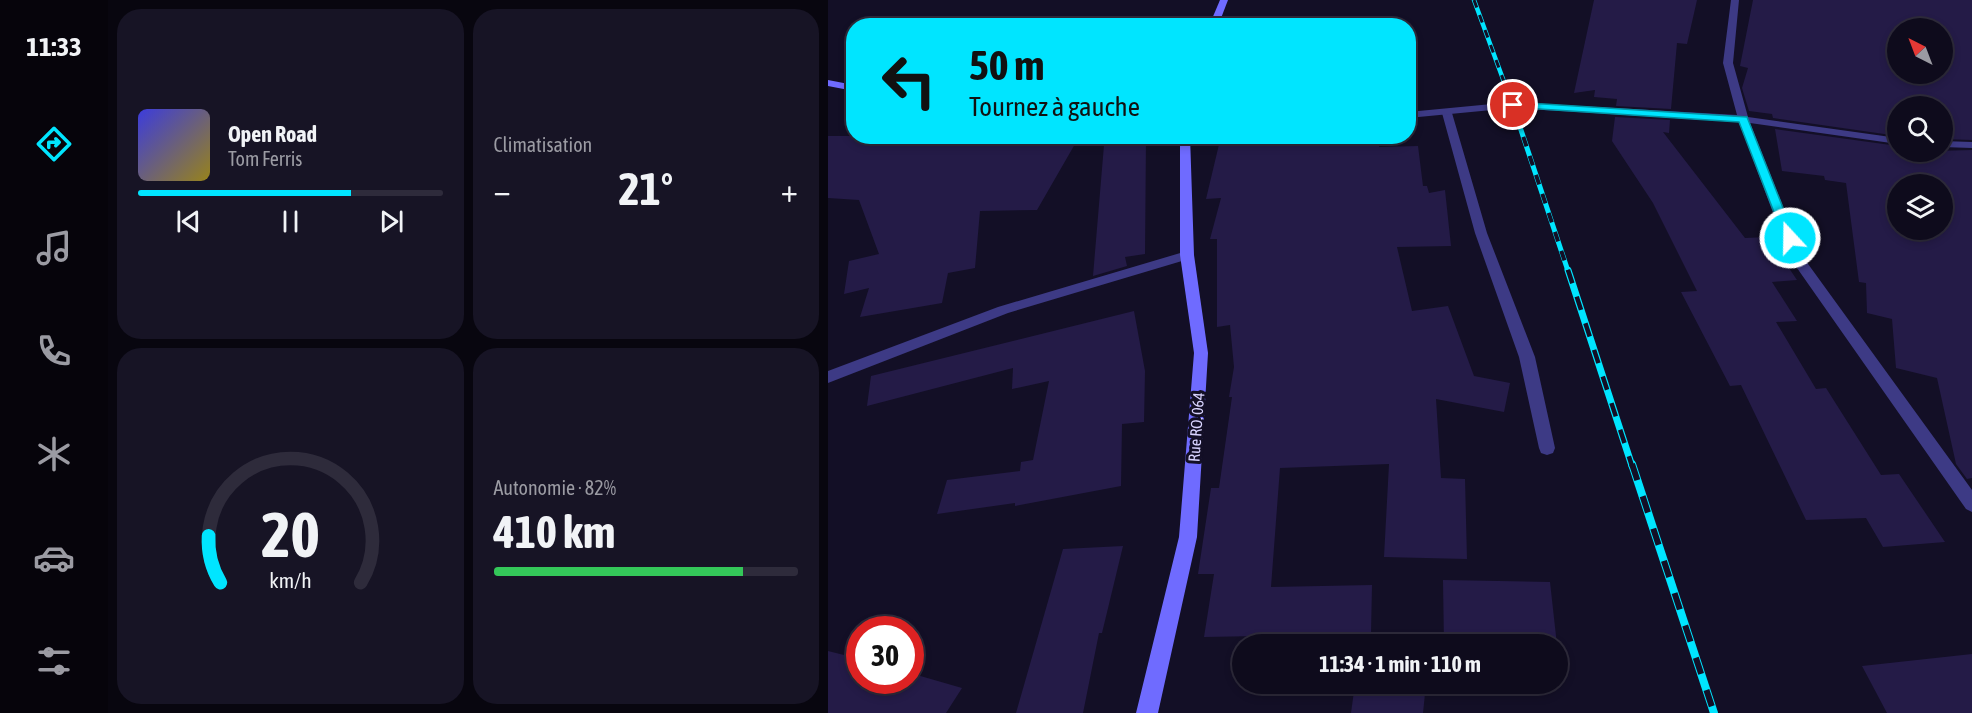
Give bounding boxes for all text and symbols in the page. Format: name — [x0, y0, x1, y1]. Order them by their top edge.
north arrow — [1887, 18, 1953, 84]
map controls — [1887, 18, 1953, 240]
text: 11:33 — [26, 31, 82, 62]
text: 50 m — [969, 41, 1044, 89]
icon: left — [870, 42, 948, 120]
pin — [1487, 79, 1538, 130]
icon: arrive — [1496, 88, 1529, 121]
text: Tournez à gauche — [969, 91, 1140, 122]
button: search — [1887, 96, 1953, 162]
text: Open Road — [228, 121, 317, 147]
icon: directions — [33, 123, 75, 165]
text: Climatisation — [494, 133, 592, 156]
text: Tom Ferris — [228, 147, 302, 170]
text: 21° — [618, 163, 673, 215]
text: − — [494, 171, 511, 209]
text: + — [781, 171, 798, 209]
button: layers — [1887, 174, 1953, 240]
icon: previous — [172, 205, 205, 238]
icon: pause — [274, 205, 307, 238]
icon: next — [375, 205, 408, 238]
position arrow — [1758, 206, 1822, 270]
icon: music — [33, 227, 75, 269]
icon: phone — [33, 330, 75, 372]
street label: Rue RO. 064 — [1185, 392, 1207, 462]
icon: climate — [33, 433, 75, 475]
text: Autonomie · 82% — [494, 476, 616, 499]
text: 20 — [261, 499, 320, 570]
text: 410 km — [494, 506, 615, 558]
icon: car — [33, 537, 75, 579]
text: km/h — [269, 568, 312, 593]
speed limit sign: 30 — [846, 616, 924, 694]
icon: filters — [33, 640, 75, 682]
text: 11:34 · 1 min · 110 m — [1319, 651, 1481, 677]

